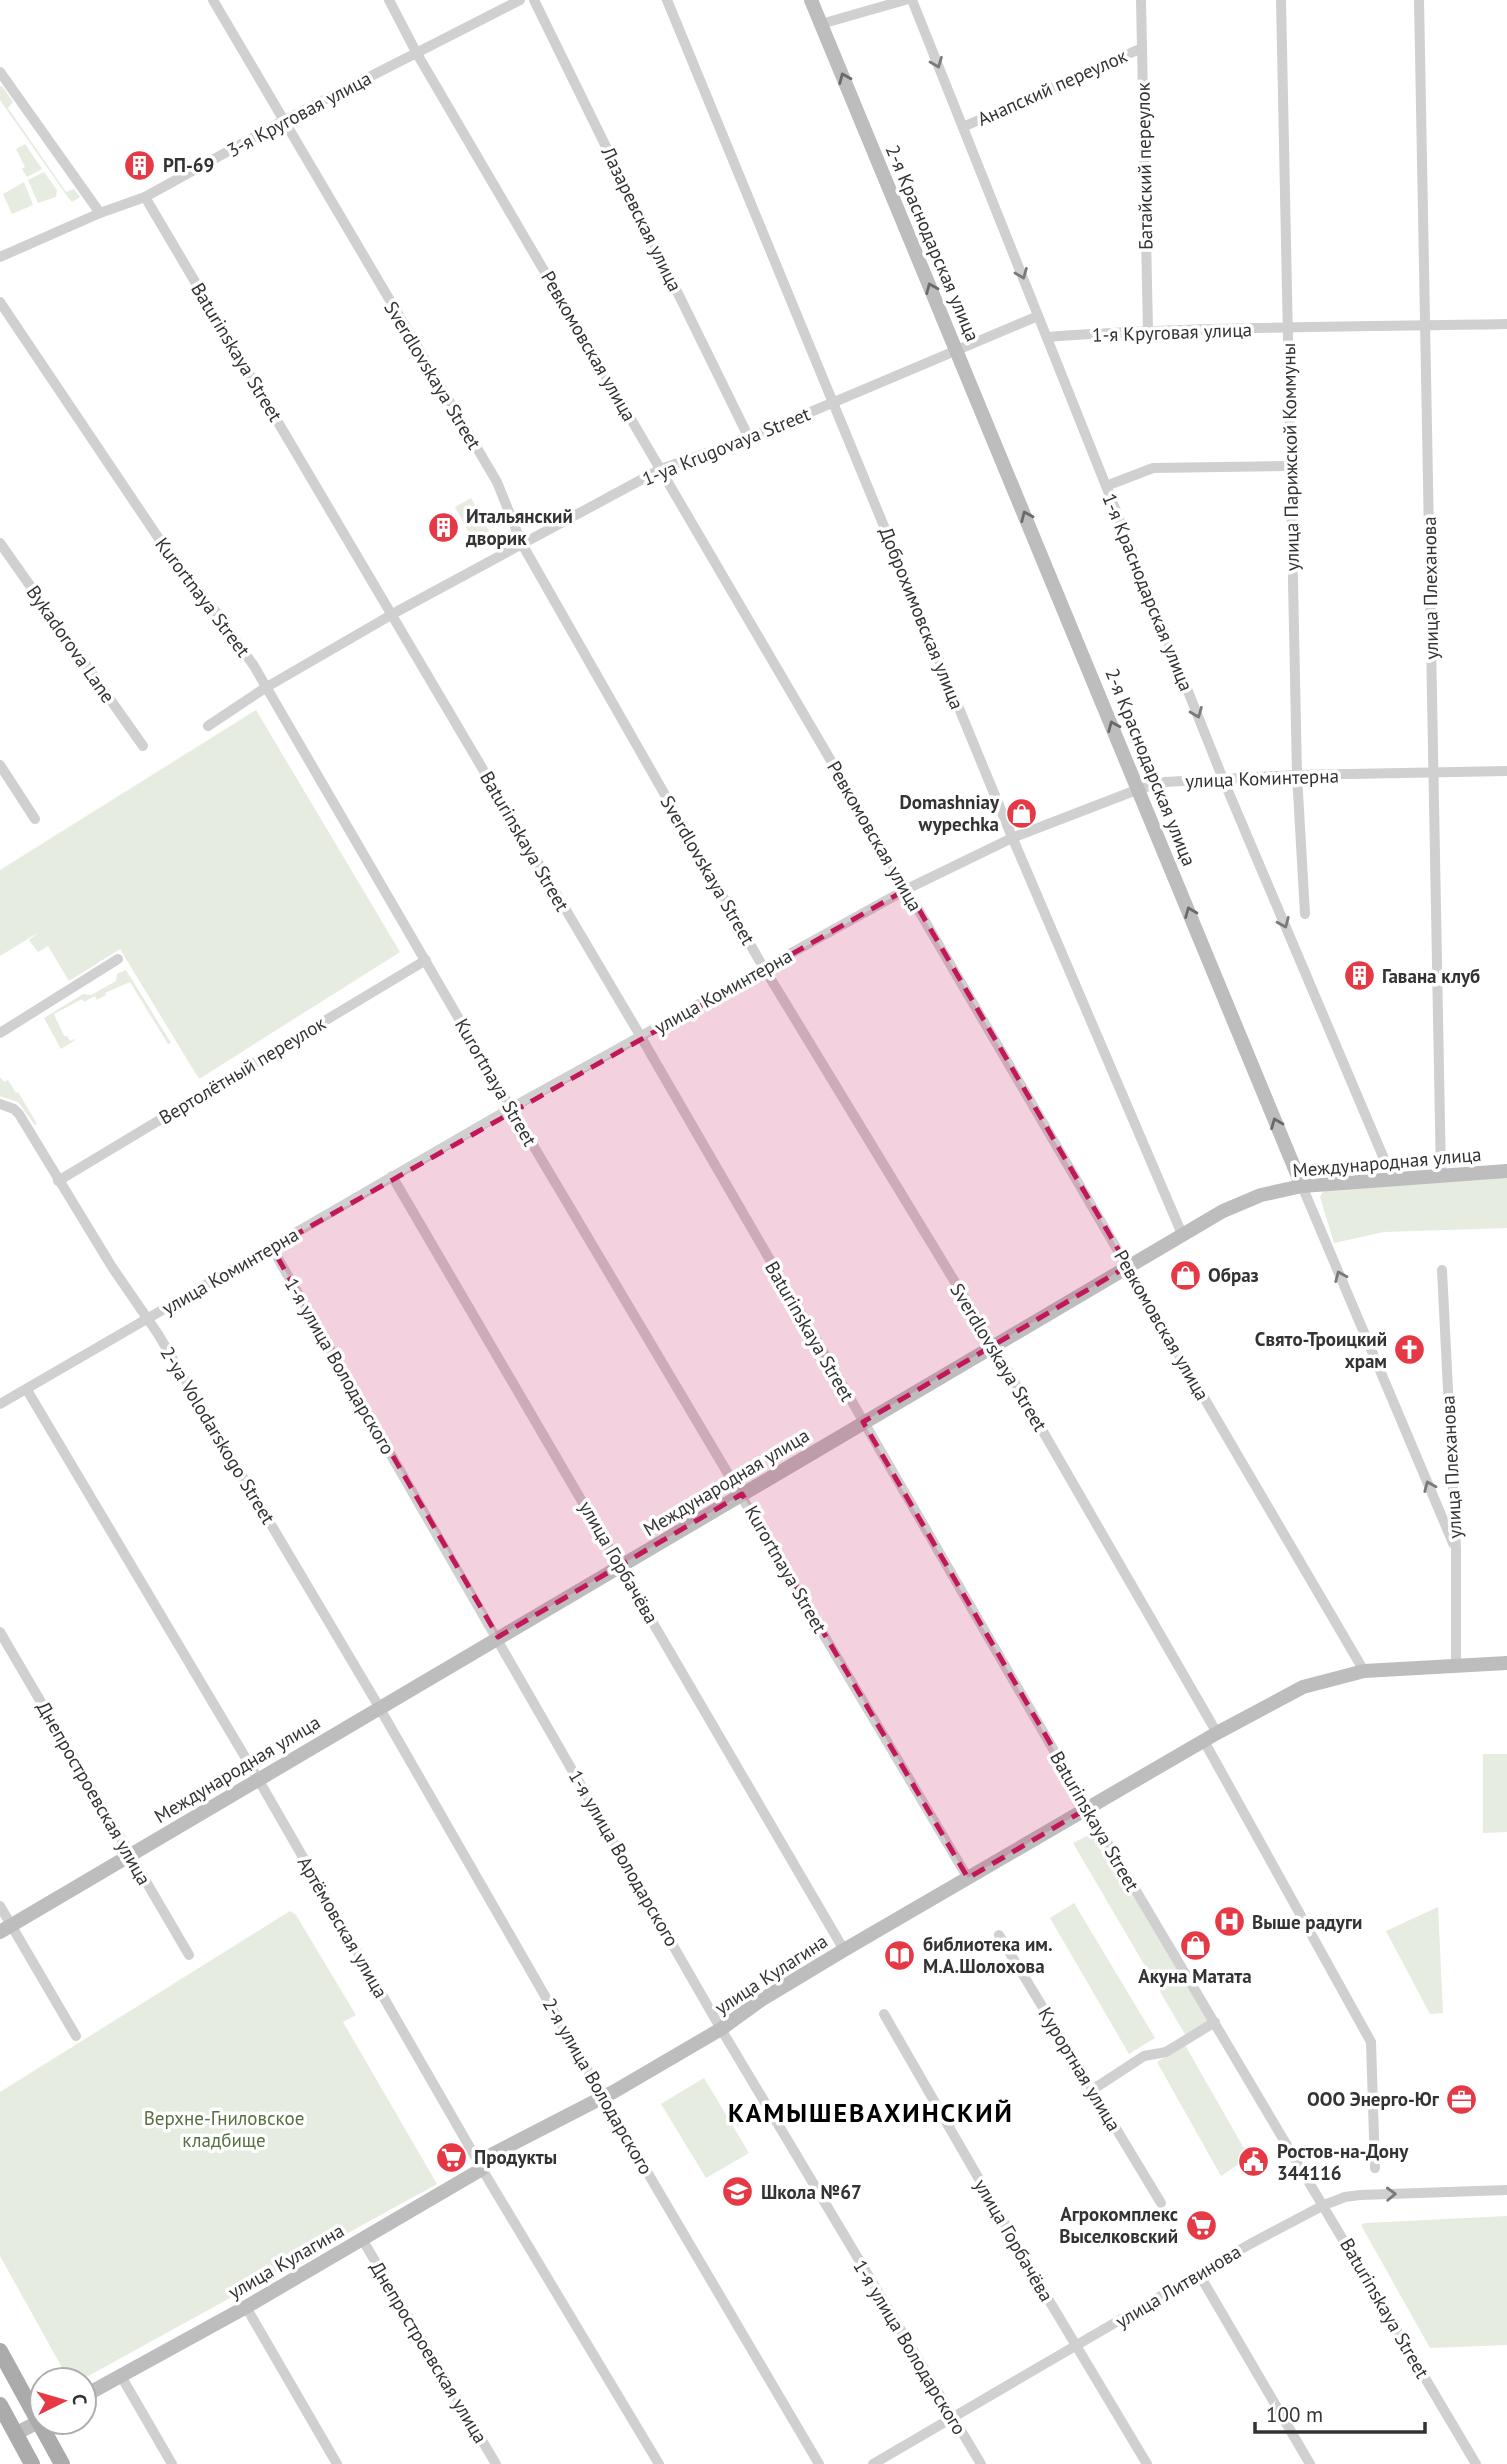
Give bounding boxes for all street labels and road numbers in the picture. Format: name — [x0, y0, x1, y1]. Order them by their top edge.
street label: Анапский переулок — [973, 43, 1131, 131]
street label: 3-я Круговая улица — [223, 66, 375, 162]
street label: Батайский переулок — [1131, 82, 1157, 250]
street label: 2-я Краснодарская улица — [881, 141, 985, 345]
street label: Лазаревская улица — [596, 142, 687, 295]
street label: Ревкомовская улица — [536, 267, 642, 425]
street label: Baturinskaya Street — [186, 278, 288, 426]
street label: Sverdlovskaya Street — [379, 297, 487, 454]
street label: 1-я Круговая улица — [1092, 317, 1252, 347]
street label: улица Парижской Коммуны — [1276, 343, 1304, 571]
street label: 1-ya Krugovaya Street — [639, 401, 814, 491]
street label: 1-я Краснодарская улица — [1097, 490, 1199, 694]
street label: улица Плеханова — [1417, 516, 1443, 660]
street label: Доброхимовская улица — [874, 523, 970, 713]
street label: Kurortnaya Street — [150, 533, 256, 662]
street label: Bykadorova Lane — [22, 581, 120, 707]
street label: 2-я Краснодарская улица — [1100, 665, 1202, 869]
street label: Ревкомовская улица — [822, 757, 928, 915]
street label: улица Коминтерна — [1185, 763, 1339, 793]
street label: Baturinskaya Street — [475, 767, 575, 916]
street label: Sverdlovskaya Street — [655, 791, 761, 949]
street label: улица Коминтерна — [650, 943, 796, 1039]
street label: Вертолётный переулок — [154, 1011, 330, 1129]
street label: Kurortnaya Street — [450, 1014, 542, 1150]
street label: Международная улица — [1292, 1142, 1482, 1182]
street label: улица Коминтерна — [157, 1222, 303, 1320]
street label: Ревкомовская улица — [1109, 1246, 1215, 1404]
street label: Baturinskaya Street — [760, 1257, 860, 1406]
street label: 1-я улица Володарского — [280, 1273, 400, 1459]
street label: Sverdlovskaya Street — [945, 1279, 1053, 1436]
street label: 2-ya Volodarskogo Street — [156, 1342, 281, 1529]
street label: улица Плеханова — [1435, 1395, 1467, 1539]
street label: Международная улица — [639, 1423, 813, 1541]
street label: улица Горбачёва — [574, 1496, 664, 1628]
street label: Kurortnaya Street — [740, 1501, 832, 1637]
street label: Днепростроевская улица — [32, 1697, 156, 1889]
street label: Международная улица — [150, 1710, 324, 1828]
street label: Baturinskaya Street — [1045, 1747, 1145, 1896]
street label: 1-я улица Володарского — [564, 1765, 684, 1951]
street label: Артёмовская улица — [293, 1852, 393, 2002]
street label: улица Кулагина — [710, 1929, 832, 2019]
street label: 2-я улица Володарского — [538, 1993, 658, 2179]
street label: Курортная улица — [1034, 2003, 1126, 2135]
street label: улица Горбачёва — [969, 2174, 1059, 2306]
street label: улица Кулагина — [224, 2218, 348, 2304]
street label: Baturinskaya Street — [1335, 2234, 1435, 2383]
street label: улица Литвинова — [1111, 2239, 1245, 2333]
street label: 1-я улица Володарского — [848, 2255, 972, 2439]
street label: Днепростроевская улица — [365, 2257, 493, 2447]

